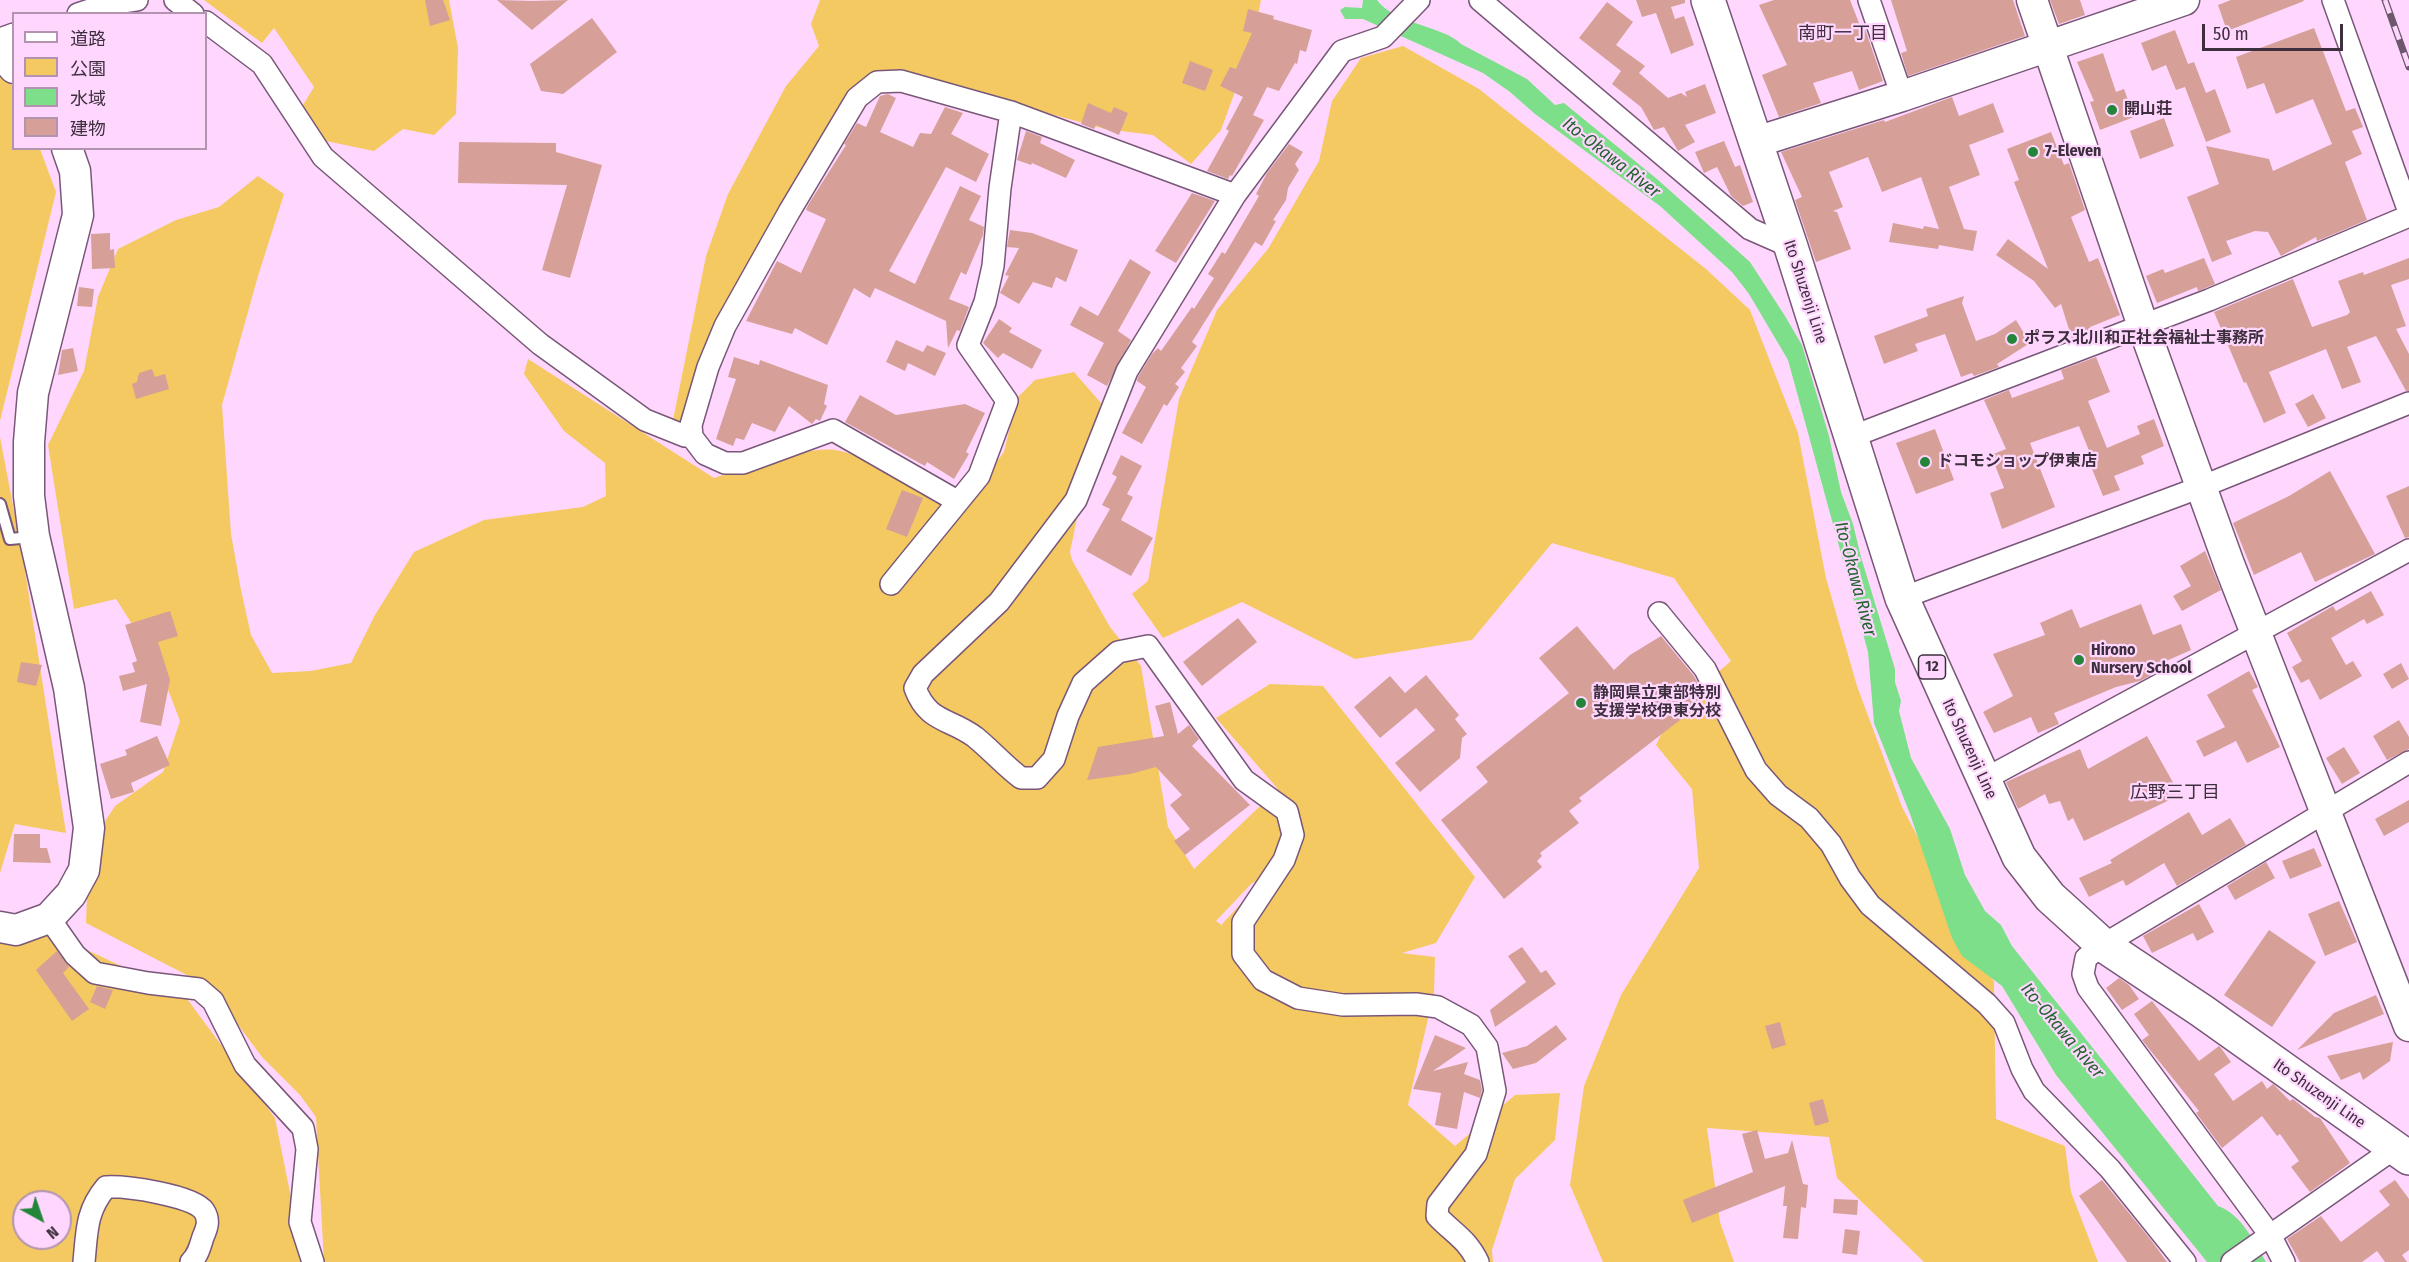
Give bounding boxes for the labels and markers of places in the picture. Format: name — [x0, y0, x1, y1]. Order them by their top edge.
place label: 開山荘 — [2124, 100, 2172, 120]
marker: 開山荘 — [2105, 103, 2119, 117]
place label: 7-Eleven — [2045, 142, 2101, 162]
marker: 7-Eleven — [2026, 145, 2040, 159]
place label: ポラス北川和正社会福祉士事務所 — [2024, 329, 2264, 349]
marker: ポラス北川和正社会福祉士事務所 — [2005, 332, 2019, 346]
place label: ドコモショップ伊東店 — [1937, 452, 2097, 472]
marker: ドコモショップ伊東店 — [1918, 455, 1932, 469]
place label: Hirono Nursery School — [2091, 641, 2192, 679]
marker: Hirono Nursery School — [2072, 653, 2086, 667]
place label: 静岡県立東部特別 支援学校伊東分校 — [1593, 684, 1721, 722]
marker: 静岡県立東部特別 支援学校伊東分校 — [1574, 696, 1588, 710]

